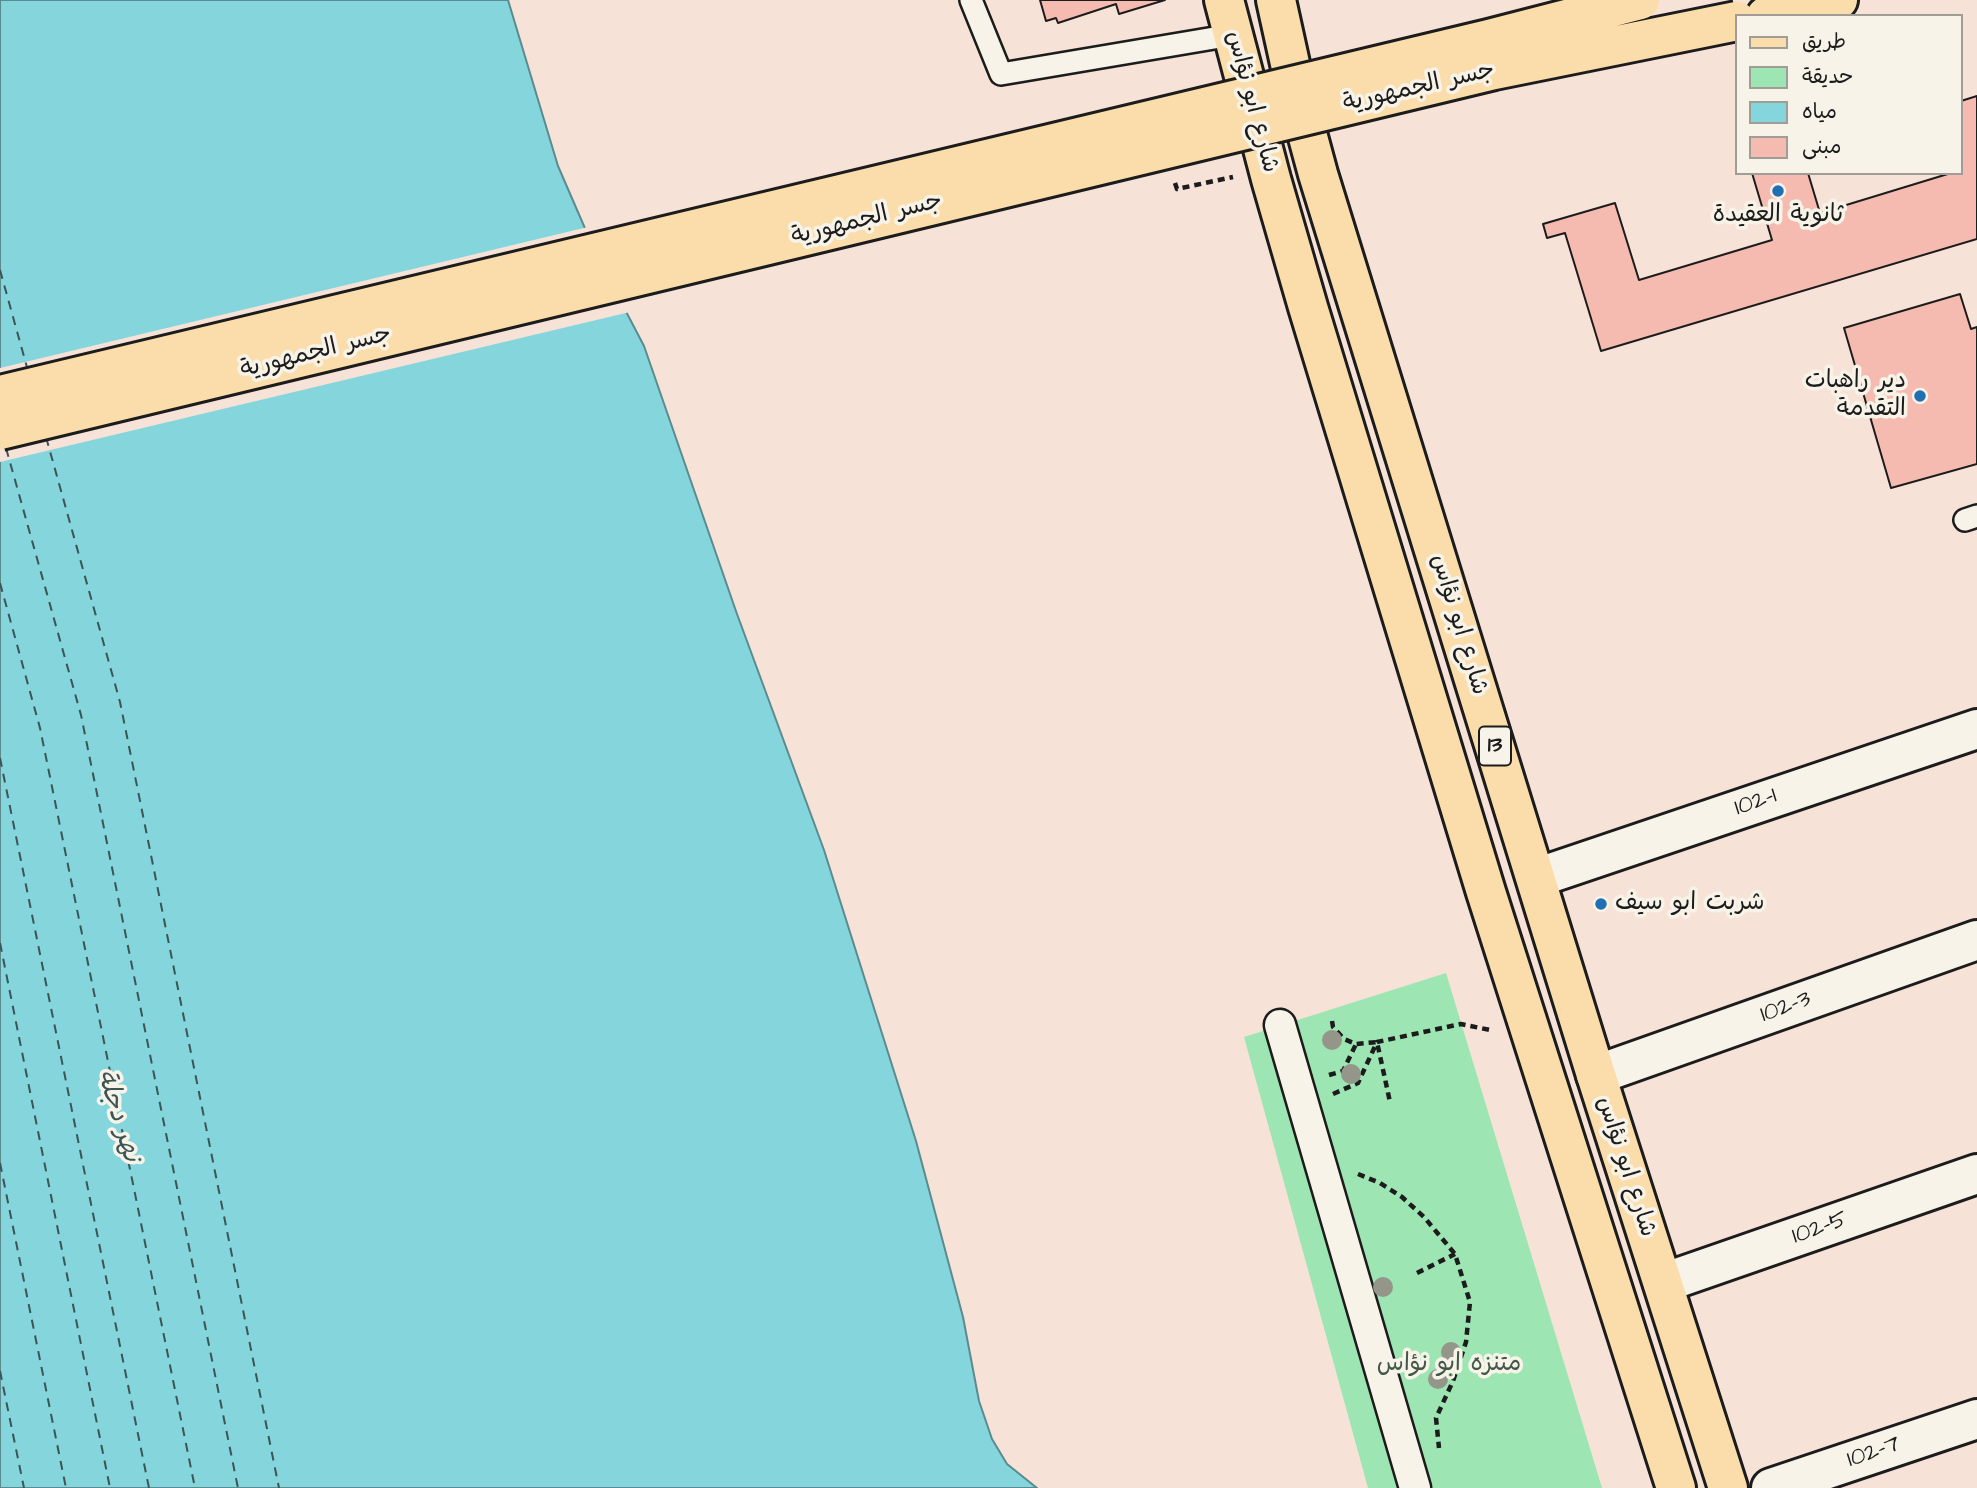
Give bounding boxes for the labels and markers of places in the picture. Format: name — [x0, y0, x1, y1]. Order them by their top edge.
marker: ثانوية العقيدة — [1770, 183, 1786, 199]
place label: ثانوية العقيدة — [1713, 202, 1843, 230]
place label: دير راهبات التقدمة — [1805, 368, 1906, 424]
marker: دير راهبات التقدمة — [1912, 388, 1928, 404]
place label: شربت ابو سيف — [1615, 890, 1765, 918]
marker: شربت ابو سيف — [1593, 896, 1609, 912]

